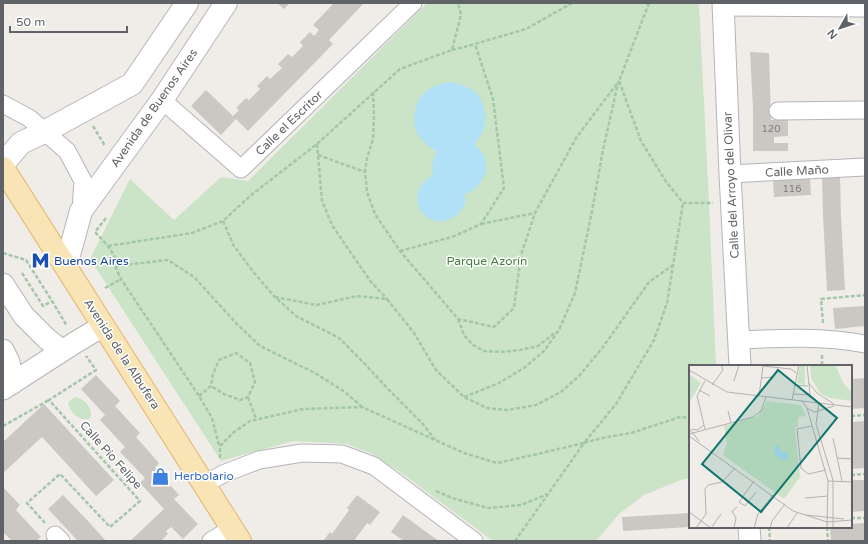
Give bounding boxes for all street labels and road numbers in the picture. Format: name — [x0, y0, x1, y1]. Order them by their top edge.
street label: Avenida de Buenos Aires — [108, 46, 200, 170]
street label: Calle el Escritor — [253, 87, 326, 158]
street label: Calle del Arroyo del Olivar — [720, 111, 742, 259]
street label: Calle Maño — [765, 162, 829, 180]
street label: Avenida de la Albufera — [81, 296, 163, 412]
street label: Calle Pío Felipe — [77, 418, 145, 492]

